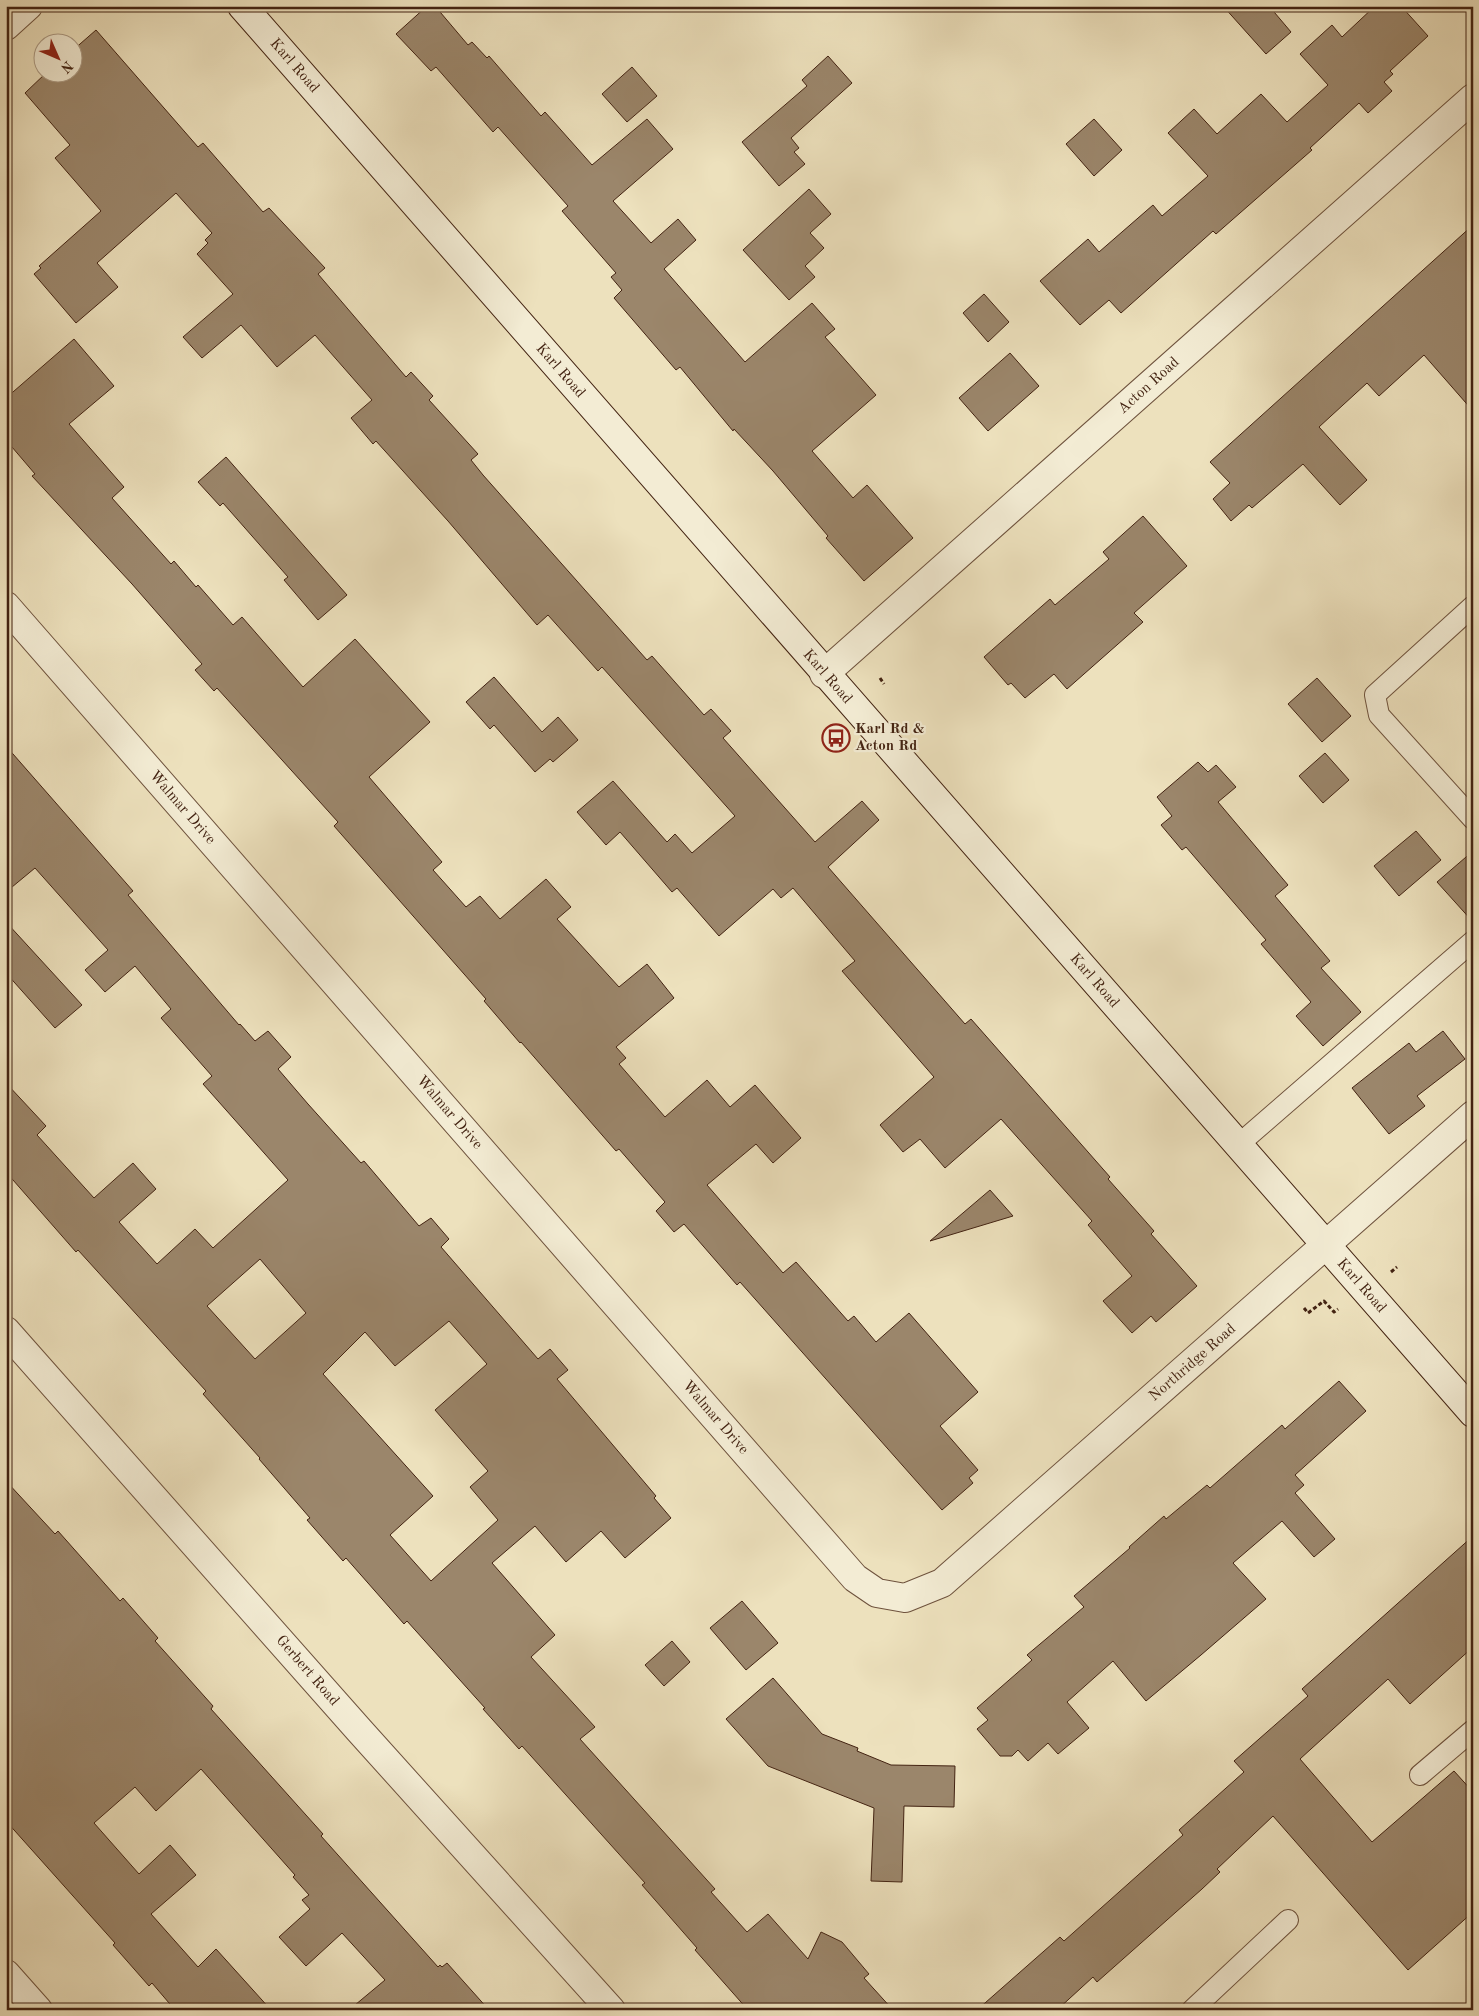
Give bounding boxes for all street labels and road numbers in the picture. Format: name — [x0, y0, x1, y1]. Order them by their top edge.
street label: Karl Road — [267, 36, 322, 96]
street label: Karl Road — [533, 341, 588, 401]
street label: Acton Road — [1116, 355, 1183, 417]
street label: Karl Road — [800, 647, 855, 707]
street label: Walmar Drive — [146, 768, 218, 848]
street label: Karl Road — [1067, 951, 1122, 1011]
street label: Walmar Drive — [413, 1073, 485, 1153]
street label: Karl Road — [1334, 1256, 1389, 1316]
street label: Northridge Road — [1147, 1321, 1239, 1404]
street label: Walmar Drive — [679, 1378, 751, 1458]
street label: Gerbert Road — [273, 1633, 341, 1709]

